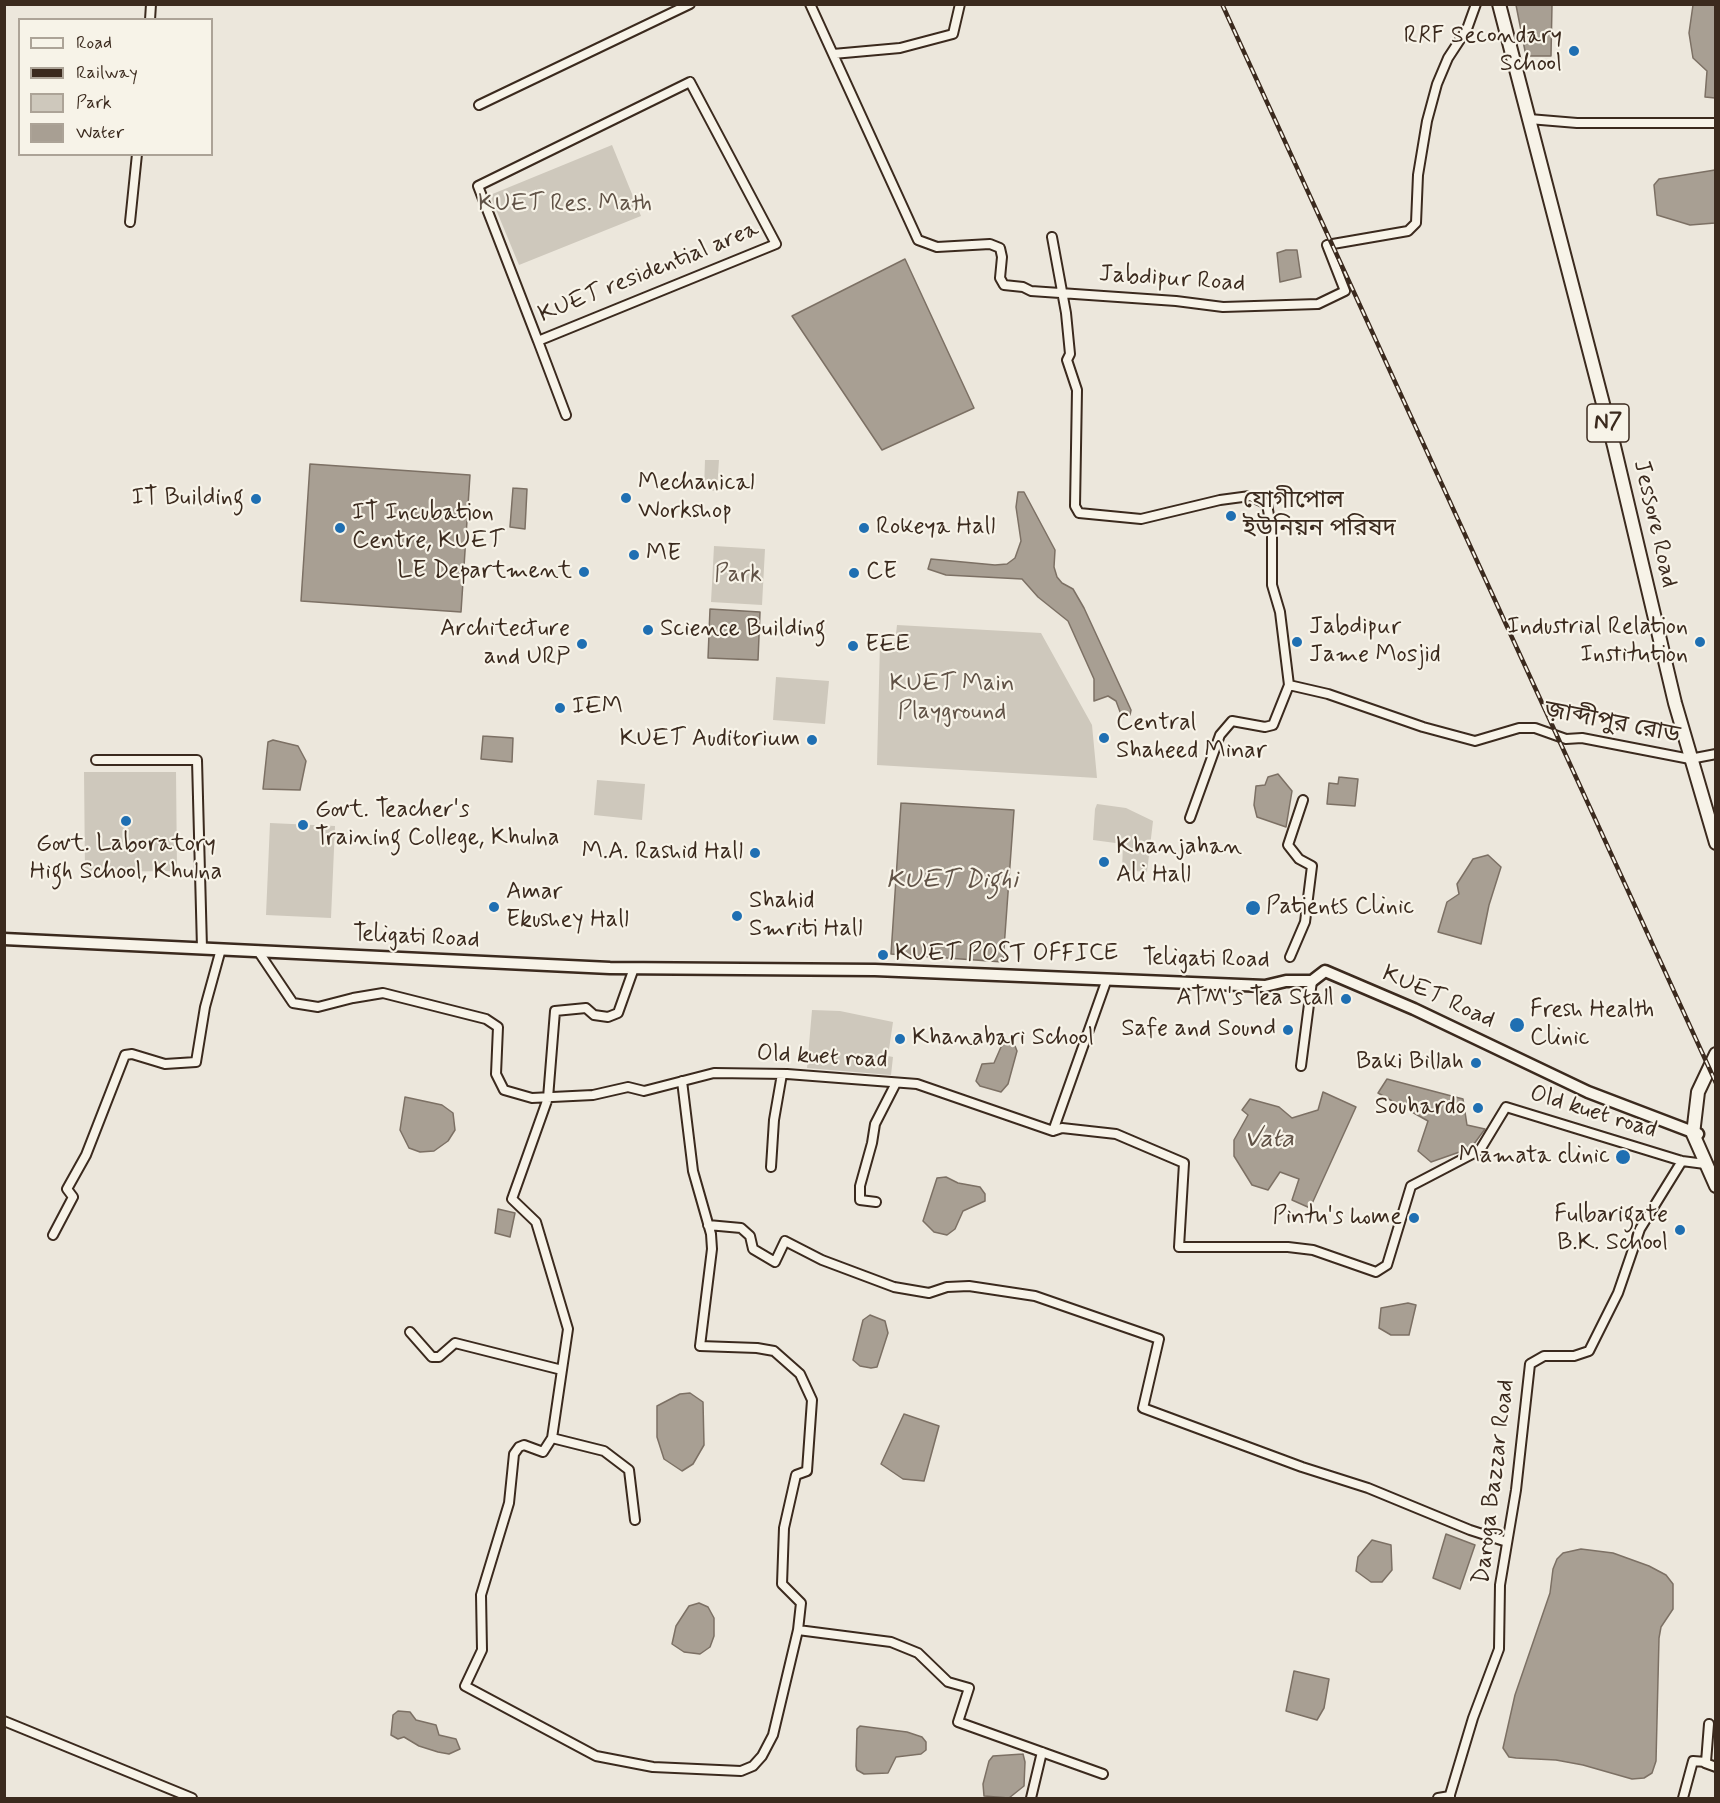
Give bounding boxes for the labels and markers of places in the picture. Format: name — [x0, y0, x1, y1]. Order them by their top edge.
place label: RRF Secondary School — [1404, 23, 1562, 79]
marker: RRF Secondary School — [1567, 44, 1581, 58]
place label: Mechanical Workshop — [638, 470, 755, 526]
place label: IT Building — [131, 485, 244, 513]
place label: যোগীপোল ইউনিয়ন পরিষদ — [1243, 488, 1396, 544]
marker: Mechanical Workshop — [619, 491, 633, 505]
marker: IT Building — [249, 492, 263, 506]
place label: IT Incubation Centre, KUET — [352, 500, 504, 556]
marker: যোগীপোল ইউনিয়ন পরিষদ — [1224, 509, 1238, 523]
place label: Rokeya Hall — [876, 514, 995, 542]
marker: IT Incubation Centre, KUET — [333, 521, 347, 535]
marker: Rokeya Hall — [857, 521, 871, 535]
place label: ME — [646, 541, 681, 569]
marker: ME — [627, 548, 641, 562]
place label: LE Department — [397, 558, 572, 586]
place label: CE — [866, 559, 897, 587]
marker: LE Department — [577, 565, 591, 579]
marker: CE — [847, 566, 861, 580]
place label: Jabdipur Jame Mosjid — [1309, 614, 1441, 670]
place label: Industrial Relation Institution — [1507, 614, 1688, 670]
place label: Architecture and URP — [440, 616, 570, 672]
place label: Science Building — [660, 616, 826, 644]
marker: Science Building — [641, 623, 655, 637]
place label: EEE — [865, 632, 910, 660]
marker: Jabdipur Jame Mosjid — [1290, 635, 1304, 649]
marker: Industrial Relation Institution — [1693, 635, 1707, 649]
marker: Architecture and URP — [575, 637, 589, 651]
marker: EEE — [846, 639, 860, 653]
place label: IEM — [572, 694, 623, 722]
marker: IEM — [553, 701, 567, 715]
place label: Central Shaheed Minar — [1116, 710, 1267, 766]
place label: KUET Auditorium — [619, 726, 800, 754]
marker: Central Shaheed Minar — [1097, 731, 1111, 745]
marker: KUET Auditorium — [805, 733, 819, 747]
place label: Govt. Teacher's Training College, Khulna — [315, 797, 560, 853]
marker: Govt. Laboratory High School, Khulna — [119, 814, 133, 828]
marker: Govt. Teacher's Training College, Khulna — [296, 818, 310, 832]
place label: Govt. Laboratory High School, Khulna — [30, 831, 222, 887]
place label: Khanjahan Ali Hall — [1116, 834, 1242, 890]
place label: M.A. Rashid Hall — [582, 839, 743, 867]
marker: M.A. Rashid Hall — [748, 846, 762, 860]
marker: Khanjahan Ali Hall — [1097, 855, 1111, 869]
place label: Amar Ekushey Hall — [506, 879, 629, 935]
place label: Shahid Smriti Hall — [749, 888, 862, 944]
place label: Patients Clinic — [1266, 894, 1414, 922]
marker: Patients Clinic — [1244, 899, 1262, 917]
marker: Amar Ekushey Hall — [487, 900, 501, 914]
marker: Shahid Smriti Hall — [730, 909, 744, 923]
place label: KUET POST OFFICE — [895, 941, 1118, 969]
marker: KUET POST OFFICE — [876, 948, 890, 962]
place label: ATM's Tea Stall — [1176, 985, 1334, 1013]
marker: ATM's Tea Stall — [1339, 992, 1353, 1006]
place label: Fresh Health Clinic — [1530, 997, 1654, 1053]
place label: Safe and Sound — [1121, 1016, 1276, 1044]
marker: Fresh Health Clinic — [1508, 1016, 1526, 1034]
marker: Safe and Sound — [1281, 1023, 1295, 1037]
place label: Khanabari School — [912, 1025, 1094, 1053]
marker: Khanabari School — [893, 1032, 907, 1046]
place label: Baki Billah — [1356, 1049, 1464, 1077]
marker: Baki Billah — [1469, 1056, 1483, 1070]
place label: Souhardo — [1375, 1094, 1466, 1122]
marker: Souhardo — [1471, 1101, 1485, 1115]
place label: Mamata clinic — [1459, 1143, 1610, 1171]
marker: Mamata clinic — [1614, 1148, 1632, 1166]
place label: Fulbarigate B.K. School — [1554, 1202, 1668, 1258]
place label: Pintu's home — [1272, 1204, 1402, 1232]
marker: Pintu's home — [1407, 1211, 1421, 1225]
marker: Fulbarigate B.K. School — [1673, 1223, 1687, 1237]

